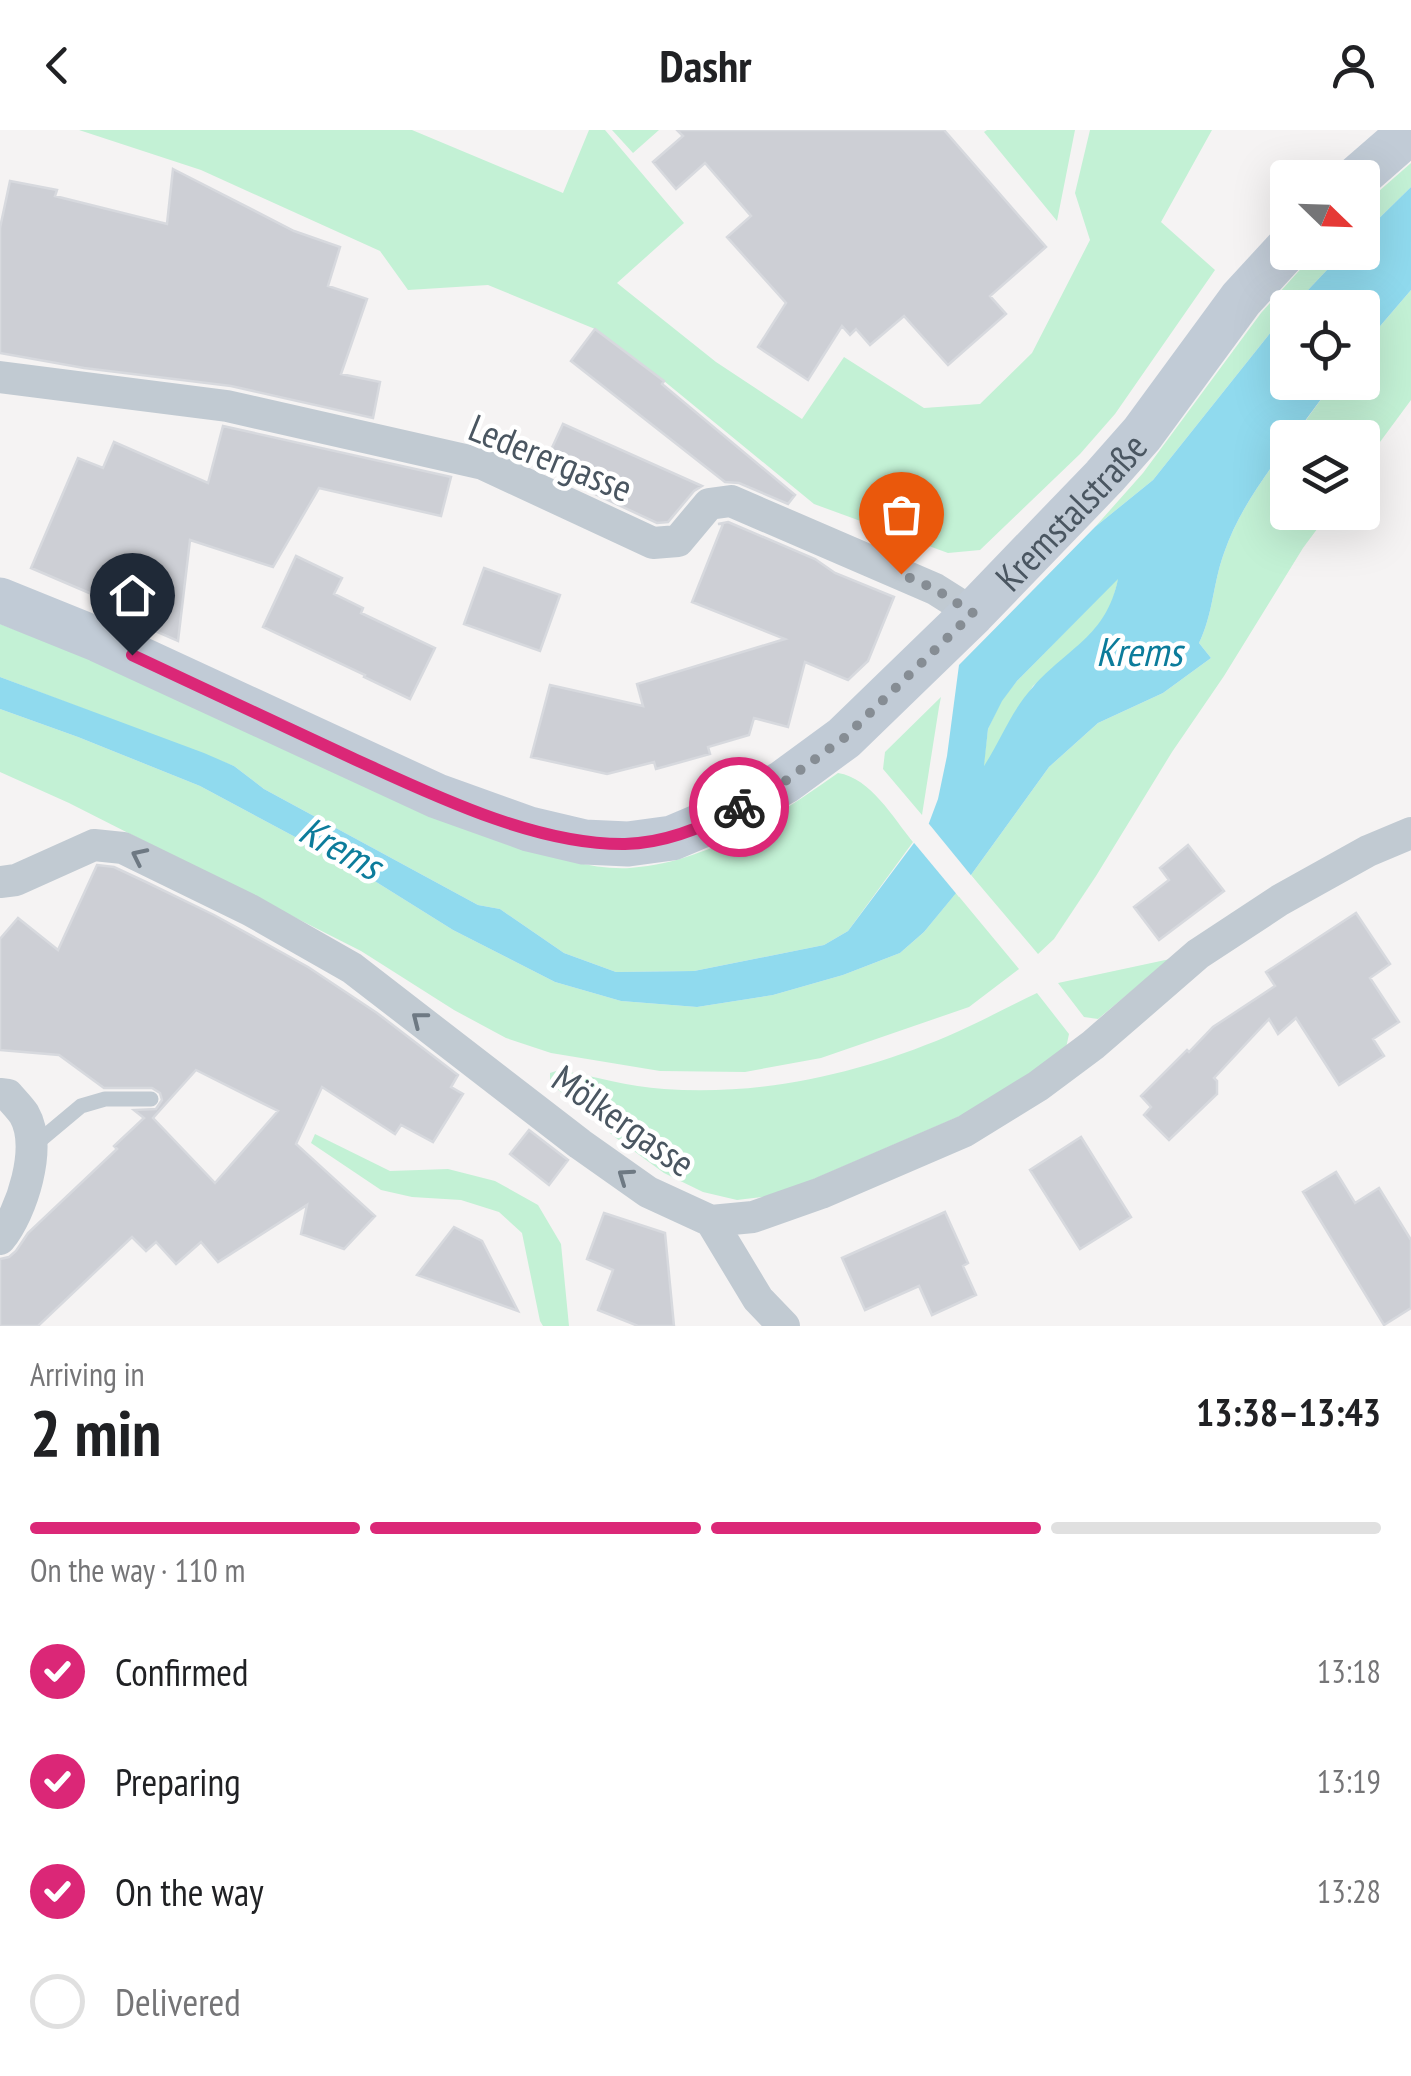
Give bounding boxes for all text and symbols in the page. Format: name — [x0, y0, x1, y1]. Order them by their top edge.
text: Dashr — [660, 36, 751, 94]
icon: back — [30, 38, 85, 93]
icon: person — [1326, 38, 1381, 93]
north arrow — [1270, 160, 1380, 270]
map controls — [1270, 160, 1380, 530]
button: locate — [1270, 290, 1380, 400]
street label: Lederergasse — [462, 402, 640, 512]
button: layers — [1270, 420, 1380, 530]
street label: Kremstalstraße — [984, 422, 1157, 600]
pin — [859, 472, 944, 575]
icon: bag — [874, 487, 929, 542]
pin — [90, 553, 175, 656]
icon: home — [105, 568, 160, 623]
water label: Krems — [1096, 625, 1185, 677]
courier — [689, 757, 789, 857]
icon: bike — [712, 780, 767, 835]
water label: Krems — [291, 803, 394, 892]
one-way arrow — [132, 849, 150, 869]
one-way arrow — [412, 1014, 430, 1031]
street label: Mölkergasse — [543, 1053, 705, 1187]
one-way arrow — [618, 1170, 637, 1188]
text: Arriving in — [30, 1353, 145, 1395]
text: 13:38–13:43 — [1196, 1387, 1381, 1436]
text: 2 min — [30, 1390, 161, 1474]
text: On the way · 110 m — [30, 1549, 245, 1591]
icon: check — [30, 1644, 85, 1699]
text: Confirmed — [115, 1647, 248, 1696]
text: 13:18 — [1317, 1650, 1381, 1692]
icon: check — [30, 1754, 85, 1809]
text: Preparing — [115, 1757, 241, 1806]
text: 13:19 — [1317, 1760, 1381, 1802]
icon: check — [30, 1864, 85, 1919]
text: On the way — [115, 1867, 263, 1916]
text: 13:28 — [1317, 1870, 1381, 1912]
text: Delivered — [115, 1977, 241, 2026]

